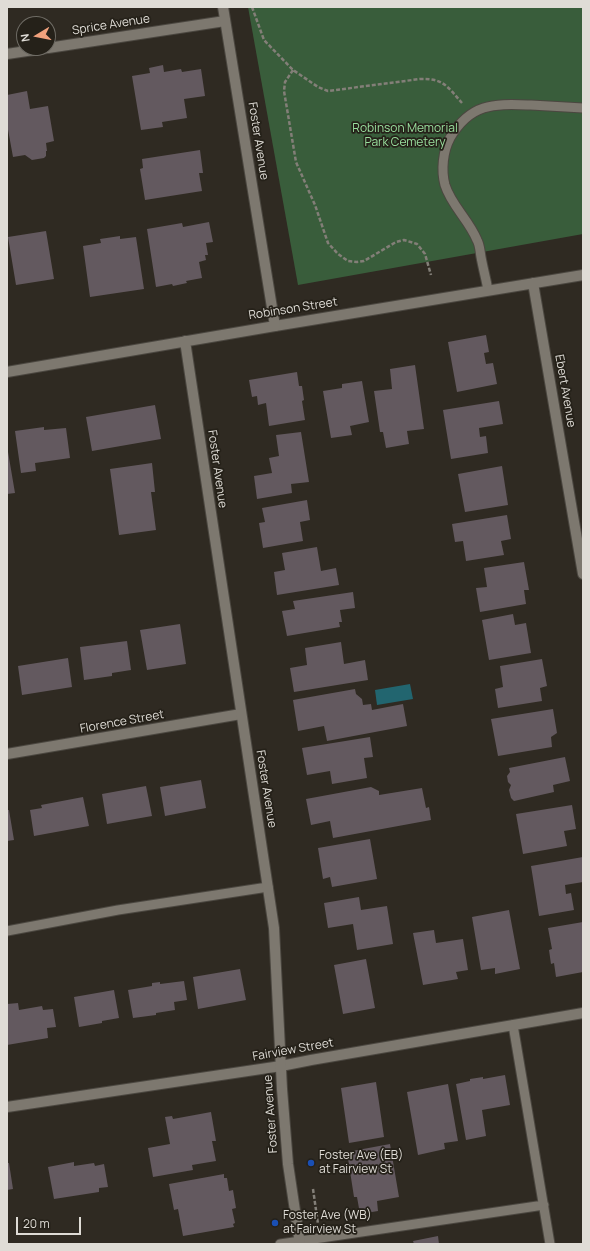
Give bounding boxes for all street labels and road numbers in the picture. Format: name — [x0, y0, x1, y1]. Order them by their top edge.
street label: Sprice Avenue — [71, 12, 151, 38]
street label: Foster Avenue — [245, 101, 271, 181]
street label: Robinson Street — [247, 295, 339, 323]
street label: Ebert Avenue — [552, 354, 578, 428]
street label: Foster Avenue — [204, 429, 230, 509]
street label: Florence Street — [79, 708, 165, 736]
street label: Foster Avenue — [253, 749, 279, 829]
street label: Fairview Street — [251, 1036, 335, 1064]
street label: Foster Avenue — [261, 1074, 281, 1154]

